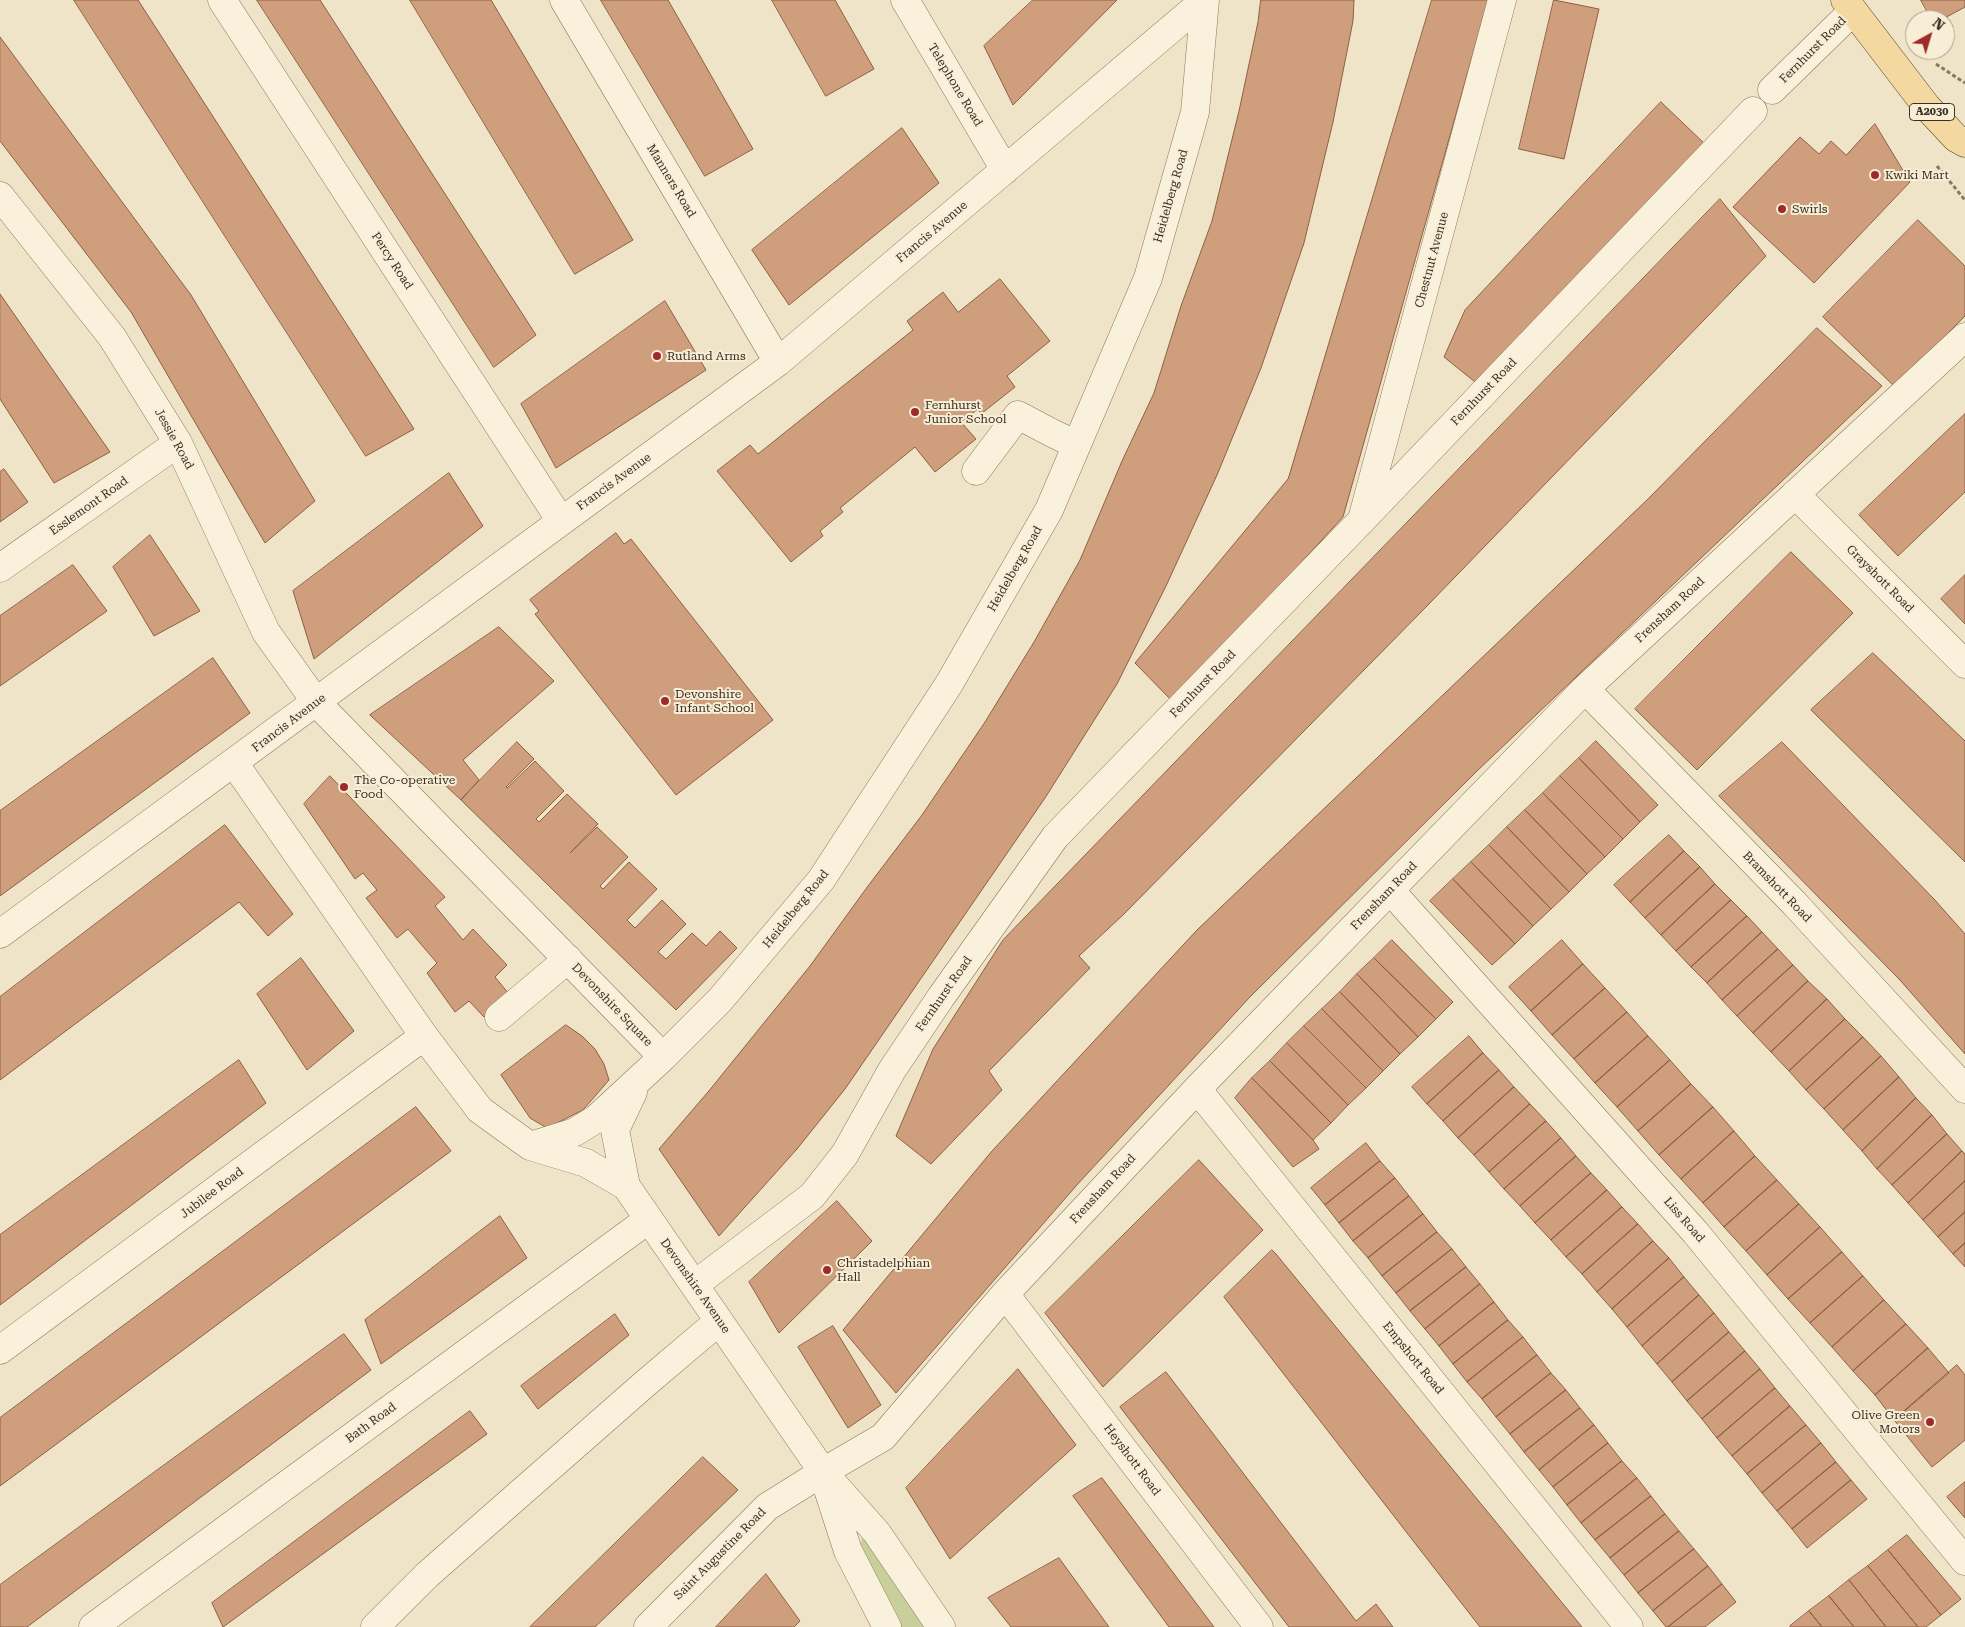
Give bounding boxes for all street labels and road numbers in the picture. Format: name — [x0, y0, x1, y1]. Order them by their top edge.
street label: Fernhurst Road — [1777, 14, 1849, 86]
street label: Telephone Road — [925, 41, 985, 129]
road number: A2030 — [1910, 104, 1954, 120]
street label: Manners Road — [643, 142, 699, 220]
street label: Heidelberg Road — [1151, 148, 1191, 244]
street label: Francis Avenue — [893, 198, 971, 266]
street label: Chestnut Avenue — [1412, 210, 1452, 310]
street label: Percy Road — [368, 230, 416, 292]
street label: Fernhurst Road — [1448, 355, 1520, 429]
street label: Jessie Road — [151, 406, 197, 472]
street label: Francis Avenue — [574, 450, 654, 514]
street label: Esslemont Road — [47, 474, 131, 538]
street label: Heidelberg Road — [985, 524, 1045, 614]
street label: Grayshott Road — [1843, 542, 1917, 616]
street label: Frensham Road — [1632, 574, 1708, 646]
street label: Fernhurst Road — [1167, 647, 1239, 721]
street label: Francis Avenue — [249, 691, 329, 755]
street label: Bramshott Road — [1740, 849, 1814, 925]
street label: Frensham Road — [1348, 859, 1420, 933]
street label: Heidelberg Road — [760, 867, 832, 951]
street label: Fernhurst Road — [913, 954, 975, 1034]
street label: Devonshire Square — [569, 960, 655, 1050]
street label: Frensham Road — [1067, 1151, 1139, 1227]
street label: Jubilee Road — [178, 1165, 246, 1221]
street label: Liss Road — [1660, 1194, 1708, 1246]
street label: Devonshire Avenue — [657, 1236, 733, 1336]
street label: Empshott Road — [1379, 1319, 1447, 1397]
street label: Bath Road — [343, 1400, 399, 1446]
street label: Heyshott Road — [1100, 1421, 1164, 1499]
street label: Saint Augustine Road — [671, 1505, 769, 1603]

